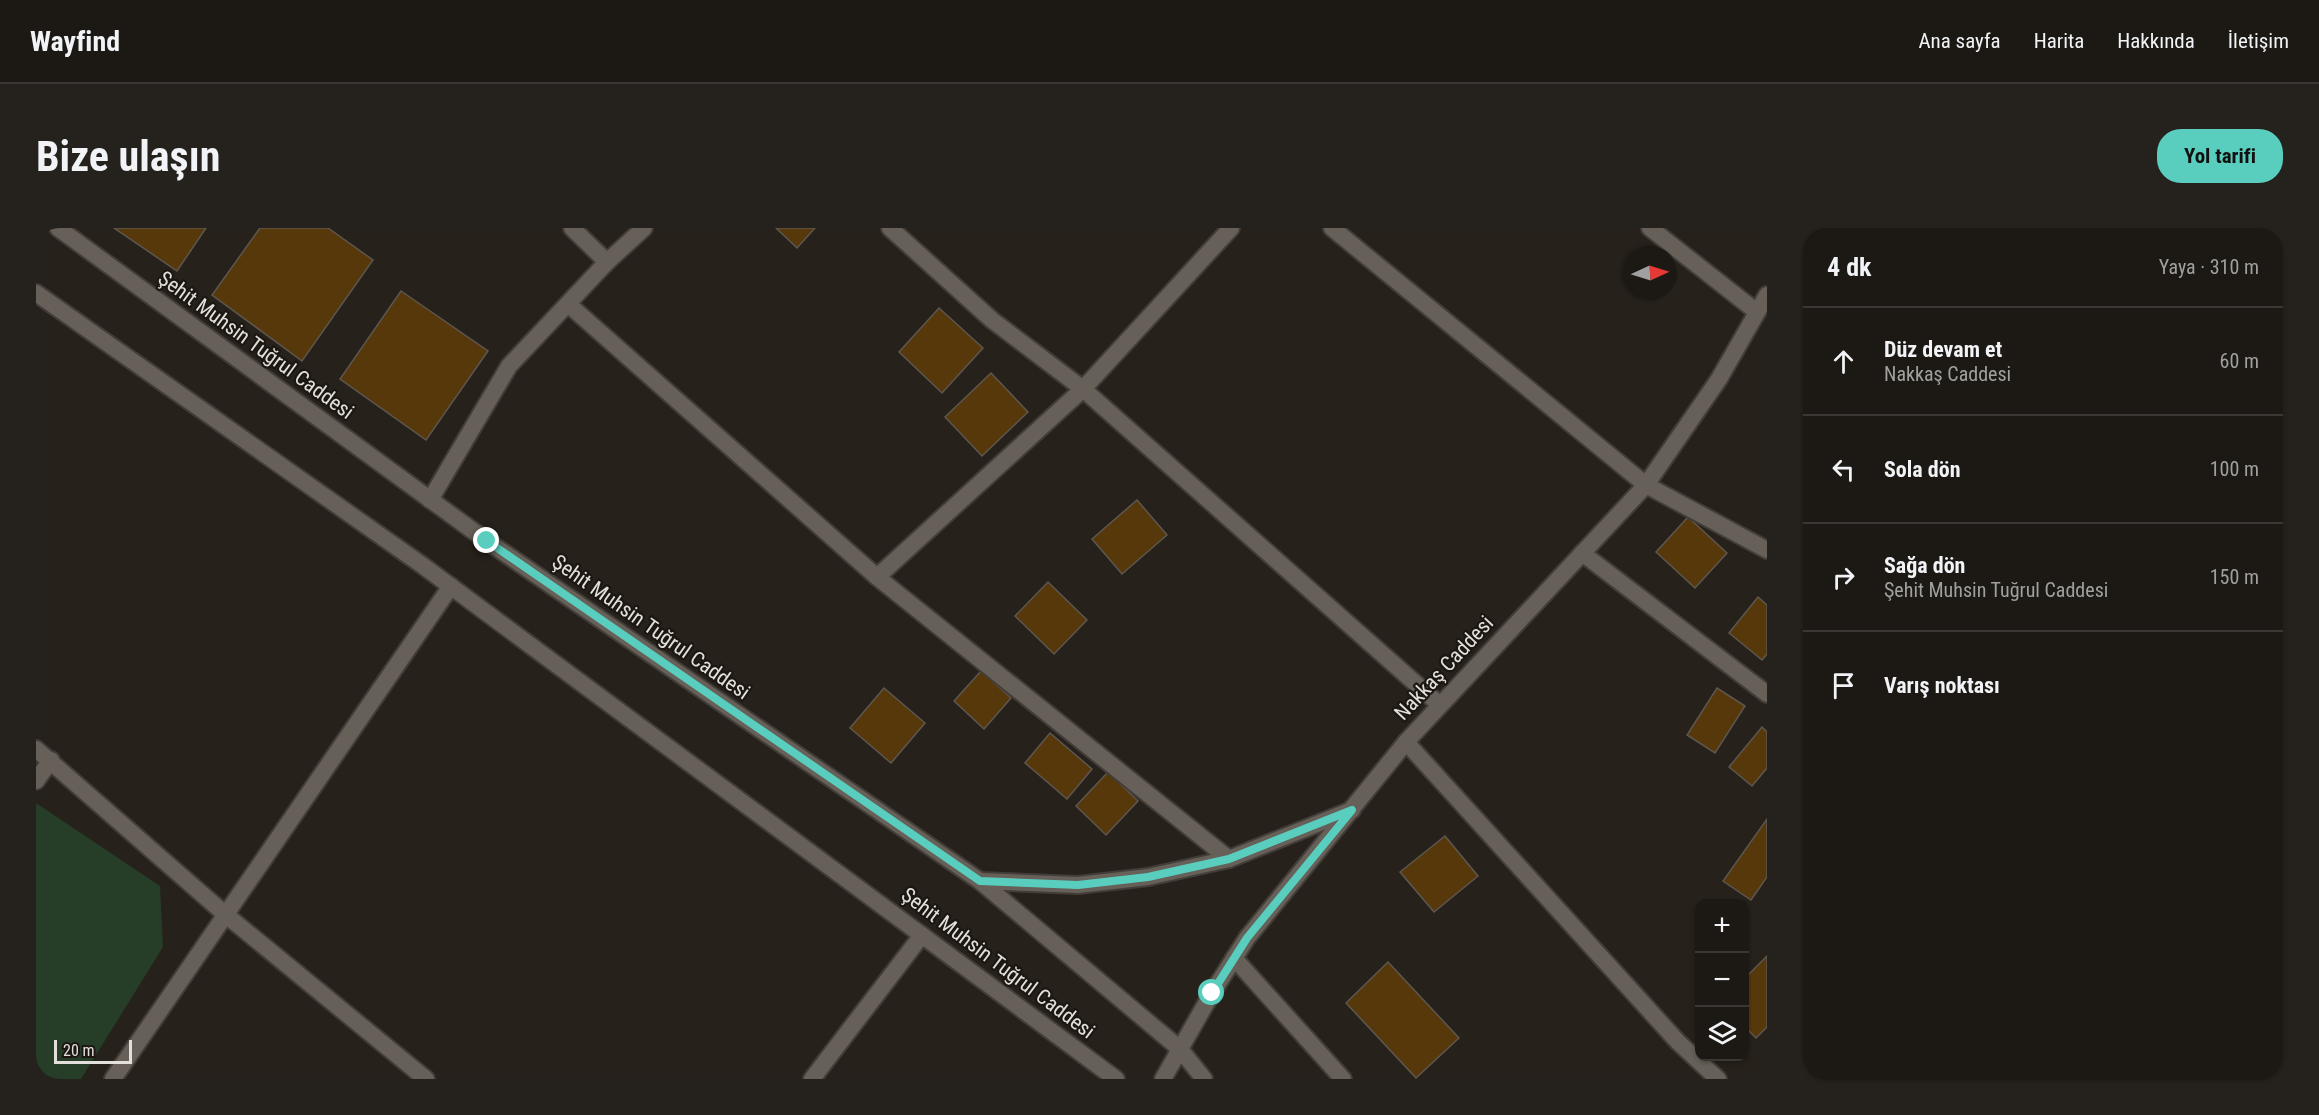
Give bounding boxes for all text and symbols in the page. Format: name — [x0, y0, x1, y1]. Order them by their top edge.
text: Wayfind — [30, 25, 120, 58]
text: Ana sayfa — [1918, 29, 2001, 53]
text: Harita — [2034, 29, 2084, 53]
text: Hakkında — [2117, 29, 2195, 53]
text: İletişim — [2228, 29, 2289, 53]
button: Yol tarifi — [2157, 129, 2283, 183]
text: Bize ulaşın — [36, 132, 220, 181]
north arrow — [1623, 246, 1677, 300]
text: 4 dk — [1827, 252, 1871, 282]
text: Yaya · 310 m — [2159, 255, 2259, 279]
street label: Şehit Muhsin Tuğrul Caddesi — [154, 266, 358, 424]
text: Düz devam et — [1884, 337, 2002, 362]
icon: ahead — [1827, 345, 1860, 378]
text: 60 m — [2220, 349, 2259, 373]
text: Nakkaş Caddesi — [1884, 362, 2011, 386]
icon: left — [1827, 453, 1860, 486]
text: Sola dön — [1884, 457, 1960, 482]
text: 100 m — [2210, 457, 2259, 481]
route end — [473, 527, 499, 553]
street label: Şehit Muhsin Tuğrul Caddesi — [548, 550, 754, 704]
text: Sağa dön — [1884, 553, 1965, 578]
icon: right — [1827, 561, 1860, 594]
text: 150 m — [2210, 565, 2259, 589]
text: Şehit Muhsin Tuğrul Caddesi — [1884, 578, 2108, 602]
street label: Nakkaş Caddesi — [1390, 611, 1498, 725]
icon: arrive — [1827, 669, 1860, 702]
text: Varış noktası — [1884, 673, 2000, 698]
street label: Şehit Muhsin Tuğrul Caddesi — [897, 883, 1099, 1043]
map controls — [1695, 899, 1749, 1061]
button: + — [1695, 899, 1749, 953]
button: − — [1695, 953, 1749, 1007]
route start — [1198, 979, 1224, 1005]
button: layers — [1695, 1007, 1749, 1061]
scale bar — [54, 1037, 132, 1064]
text: 20 m — [63, 1041, 95, 1060]

